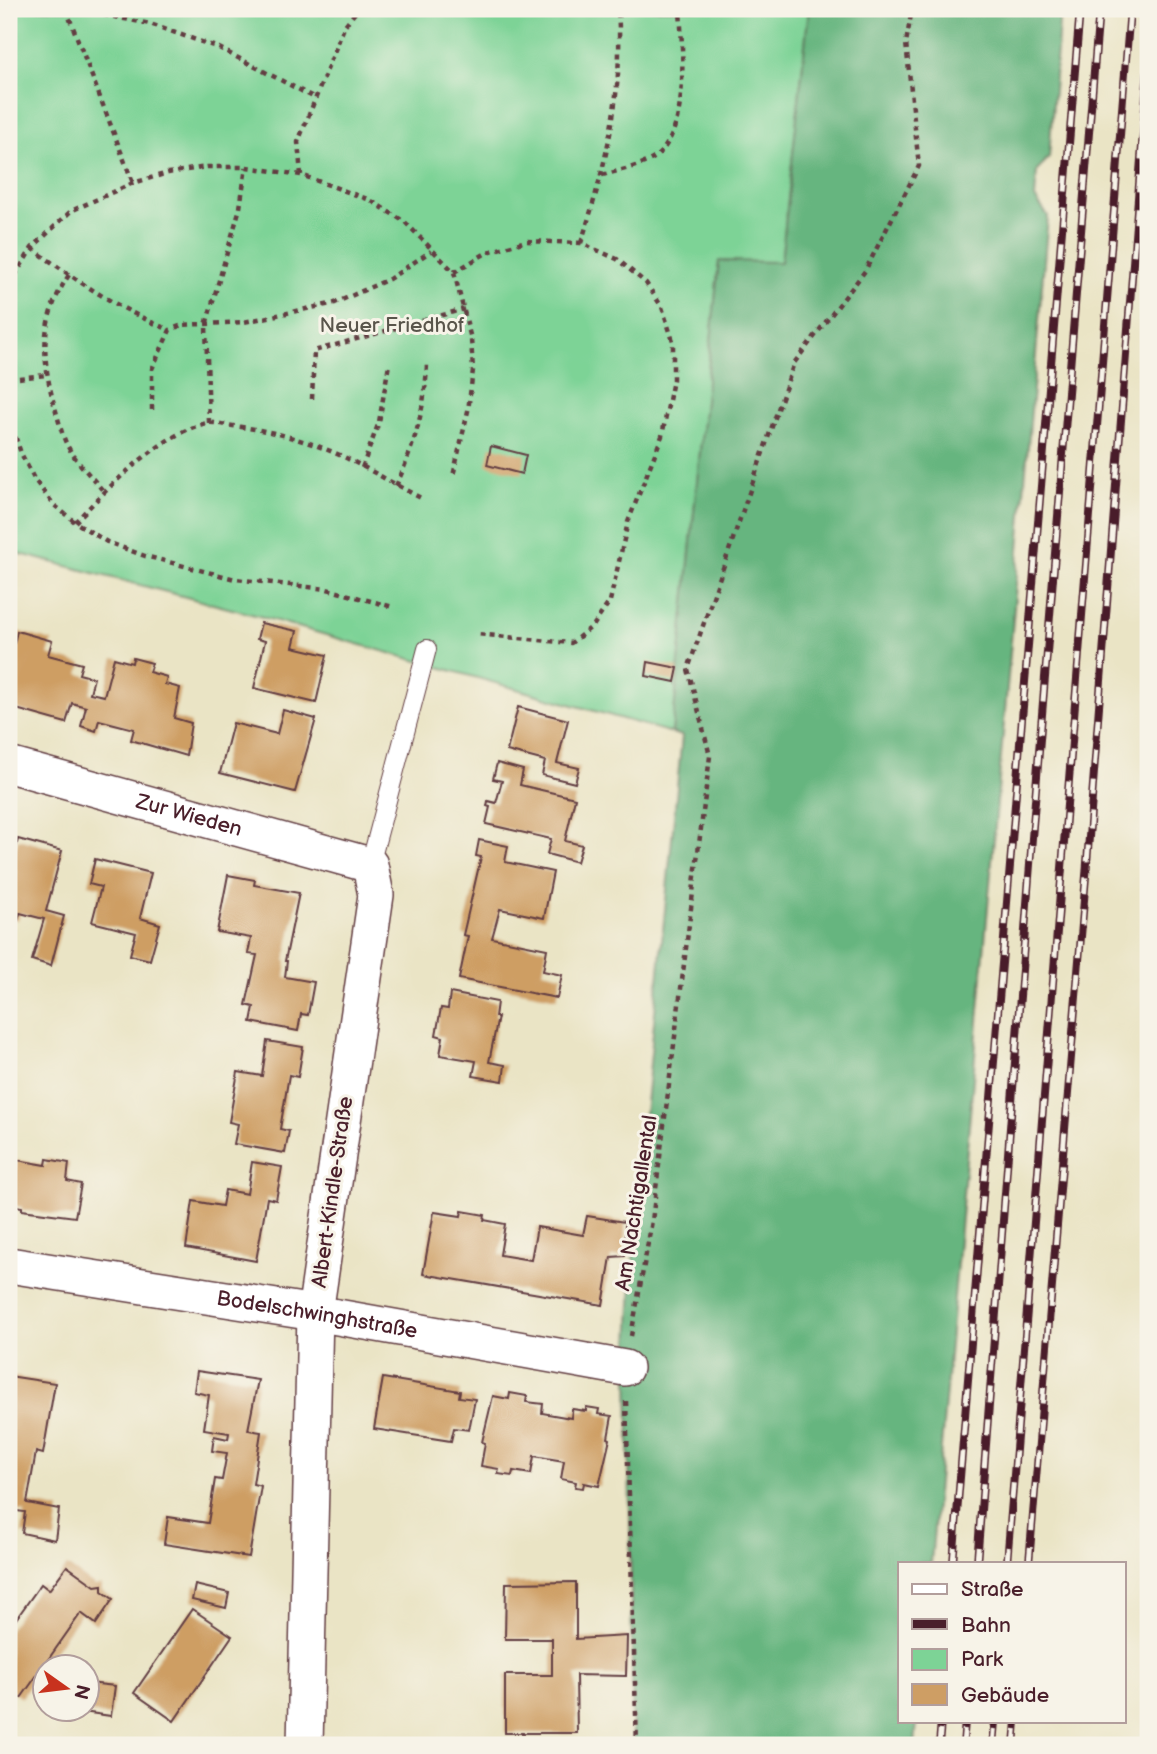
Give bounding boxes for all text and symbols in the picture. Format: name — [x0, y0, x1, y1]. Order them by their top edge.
park label: Neuer Friedhof — [319, 313, 465, 338]
street label: Zur Wieden — [133, 789, 245, 842]
street label: Albert-Kindle-Straße — [307, 1095, 358, 1289]
street label: Am Nachtigallental — [610, 1113, 663, 1293]
street label: Bodelschwinghstraße — [215, 1286, 419, 1344]
legend — [898, 1562, 1126, 1722]
text: Straße — [961, 1577, 1023, 1602]
text: Bahn — [961, 1613, 1011, 1638]
text: Park — [961, 1647, 1004, 1672]
north arrow — [32, 1652, 102, 1722]
text: N — [68, 1682, 94, 1701]
text: Gebäude — [961, 1683, 1049, 1708]

